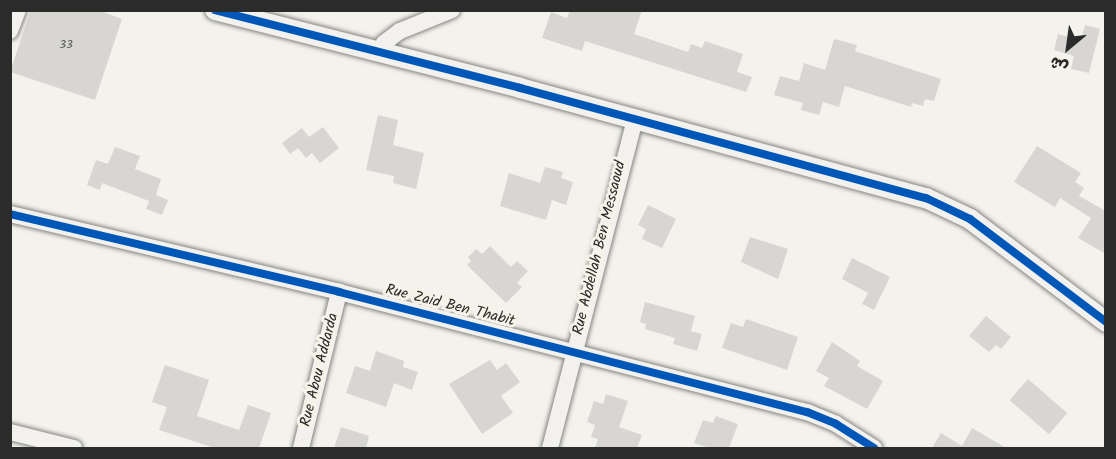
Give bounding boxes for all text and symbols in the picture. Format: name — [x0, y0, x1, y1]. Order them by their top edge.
north arrow — [1038, 18, 1098, 78]
house number: 33 — [59, 38, 73, 52]
text: ش — [1045, 49, 1073, 79]
street label: Rue Abdellah Ben Messaoud — [570, 159, 630, 337]
street label: Rue Zaid Ben Thabit — [383, 281, 517, 331]
street label: Rue Abou Addarda — [297, 311, 343, 429]

